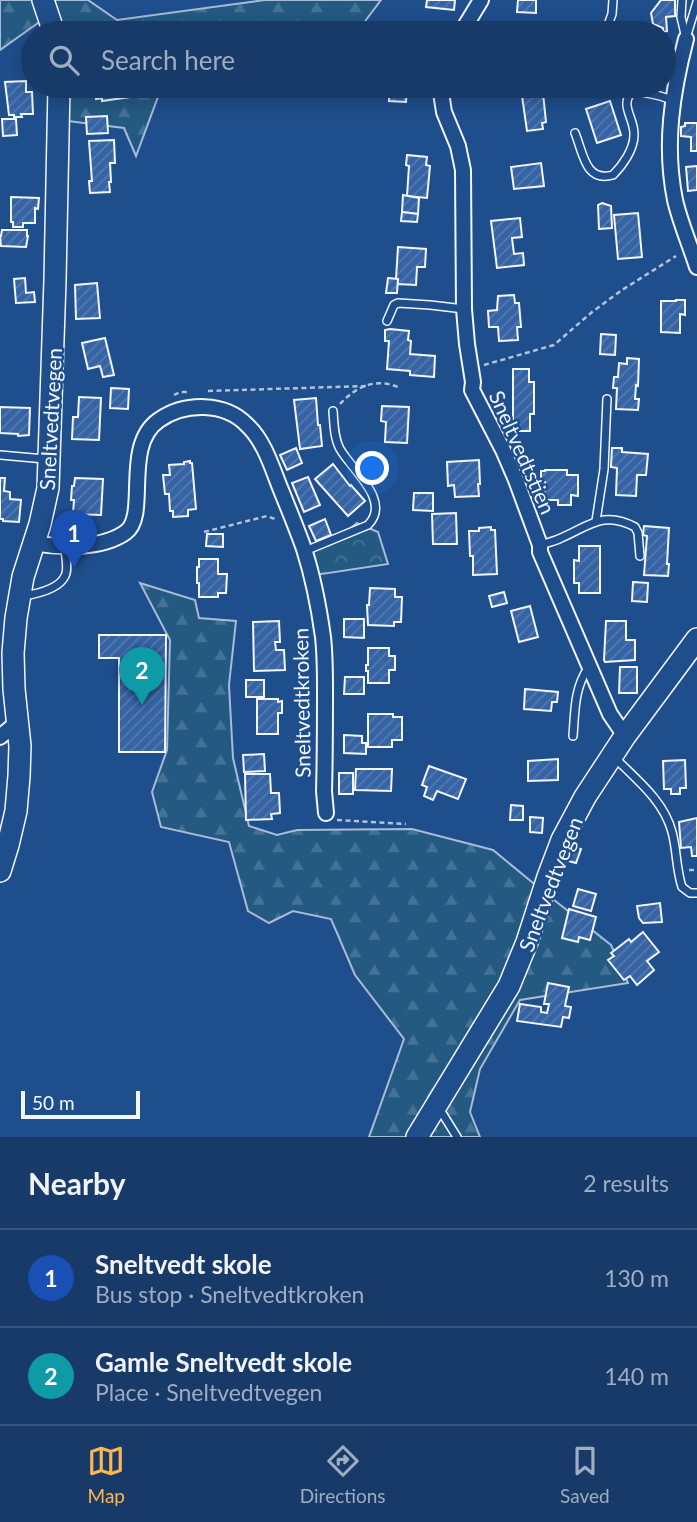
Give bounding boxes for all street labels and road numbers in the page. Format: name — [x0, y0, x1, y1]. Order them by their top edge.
street label: Sneltvedtvegen — [34, 347, 66, 491]
street label: Sneltvedtstien — [485, 387, 561, 517]
street label: Sneltvedtkroken — [287, 628, 315, 778]
street label: Sneltvedtvegen — [513, 813, 587, 955]

